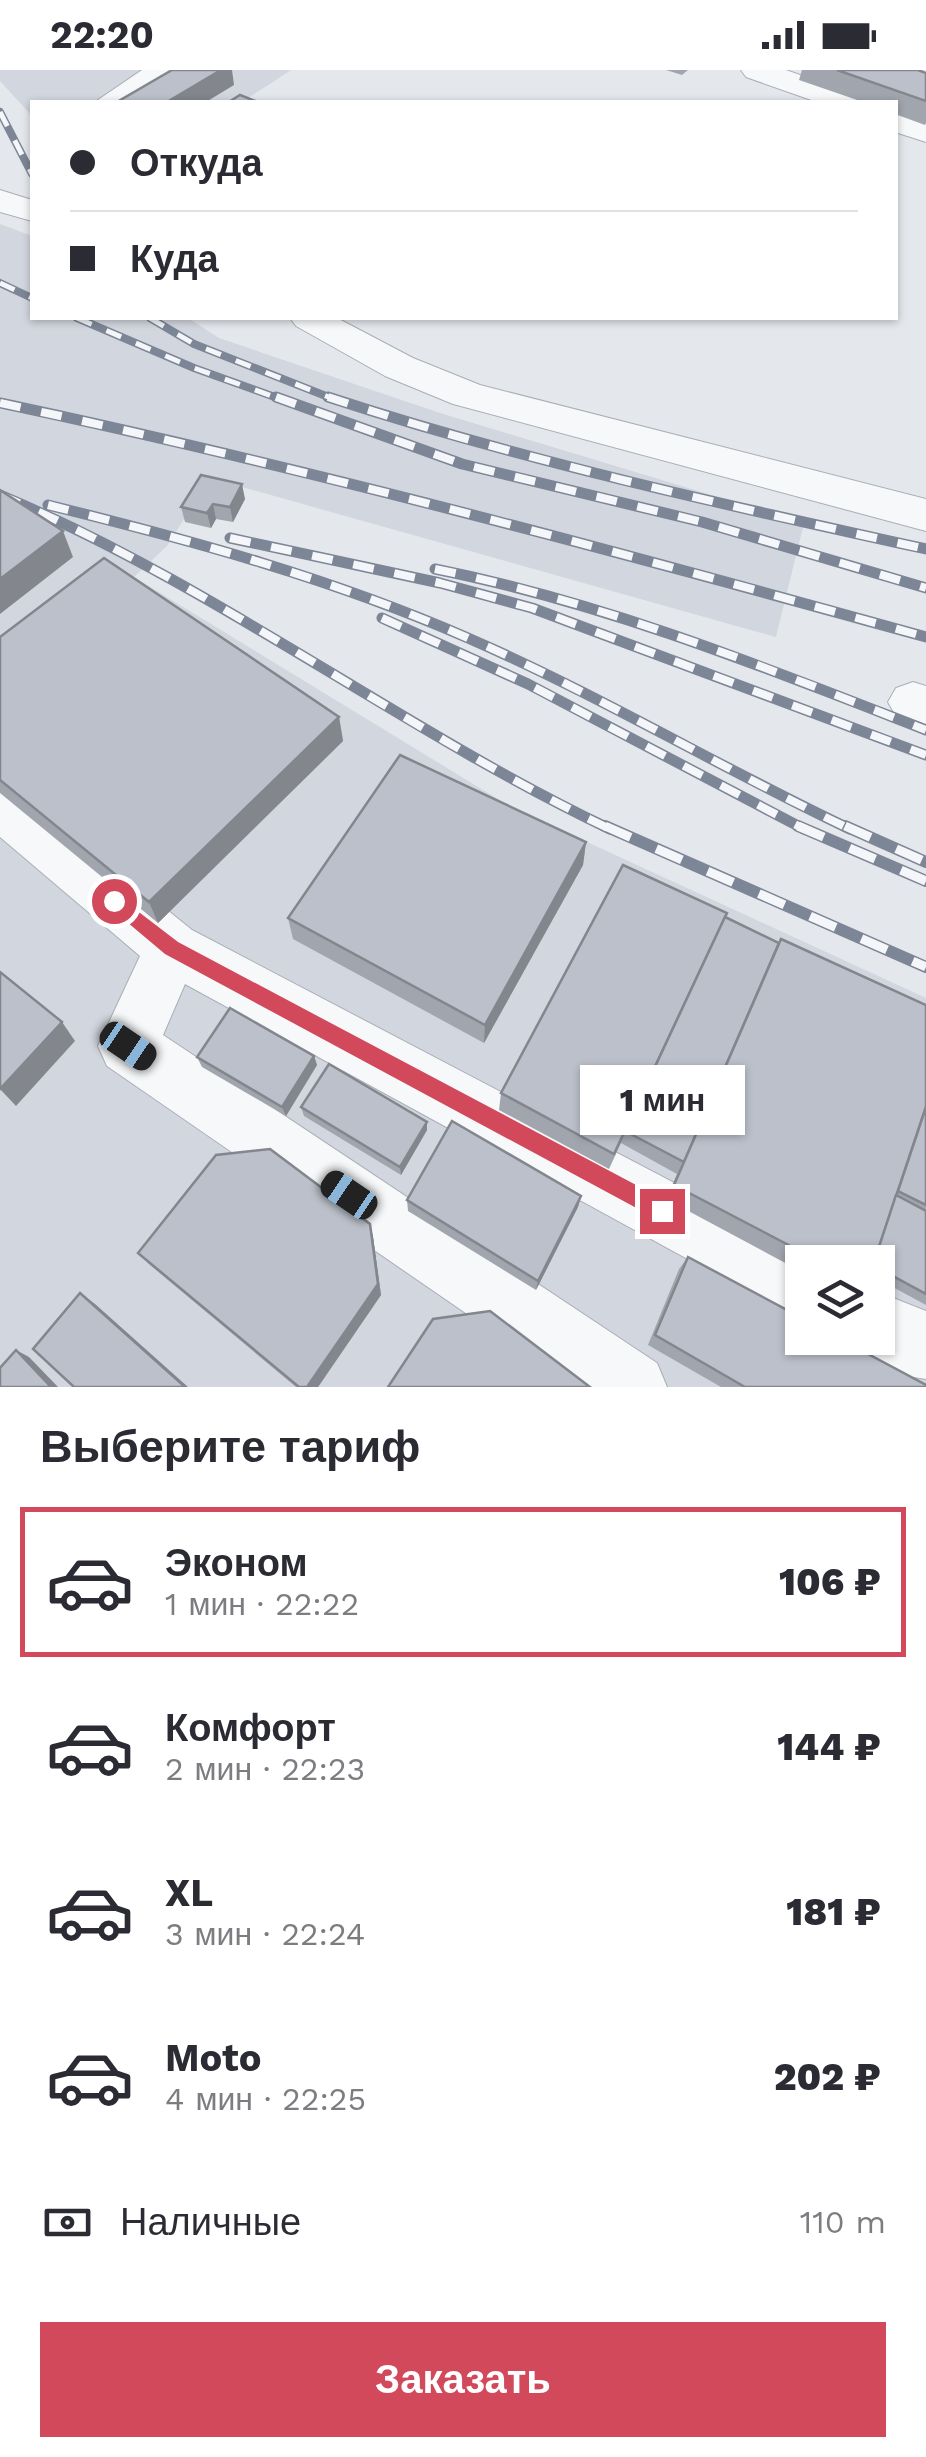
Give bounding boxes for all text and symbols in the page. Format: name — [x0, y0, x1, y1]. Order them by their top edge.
text: 22:20 — [50, 13, 154, 57]
text: Откуда — [130, 141, 263, 185]
text: Куда — [130, 237, 219, 281]
route start — [92, 879, 137, 924]
car — [95, 1017, 161, 1075]
callout: 1 мин — [580, 1066, 744, 1136]
text: 1 мин — [620, 1081, 705, 1119]
car — [316, 1166, 382, 1224]
route end — [640, 1189, 685, 1234]
map controls — [785, 1245, 895, 1355]
button: layers — [785, 1245, 895, 1355]
text: Выберите тариф — [40, 1420, 420, 1473]
icon: car — [45, 1537, 135, 1627]
text: Эконом — [165, 1541, 308, 1585]
text: 106 ₽ — [779, 1560, 881, 1604]
text: 1 мин · 22:22 — [165, 1585, 359, 1623]
icon: car — [45, 1702, 135, 1792]
text: Комфорт — [165, 1706, 336, 1750]
text: 144 ₽ — [777, 1725, 881, 1769]
text: 2 мин · 22:23 — [165, 1750, 365, 1788]
icon: car — [45, 1867, 135, 1957]
text: XL — [165, 1871, 213, 1915]
text: 181 ₽ — [786, 1890, 881, 1934]
text: 3 мин · 22:24 — [165, 1915, 365, 1953]
icon: car — [45, 2032, 135, 2122]
text: Moto — [165, 2036, 261, 2080]
text: 202 ₽ — [774, 2055, 881, 2099]
text: 4 мин · 22:25 — [165, 2080, 366, 2118]
icon: cash — [40, 2195, 95, 2250]
text: Наличные — [120, 2200, 301, 2244]
text: 110 m — [800, 2203, 886, 2241]
button: Заказать — [40, 2322, 886, 2437]

